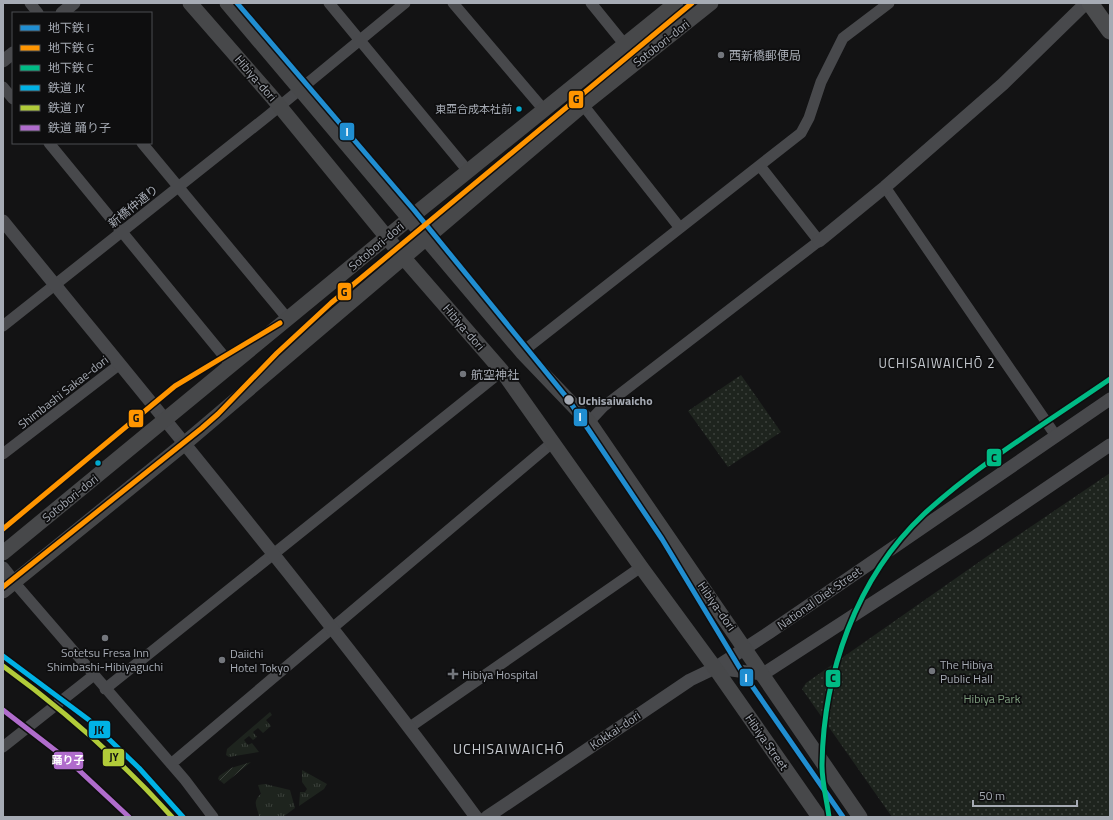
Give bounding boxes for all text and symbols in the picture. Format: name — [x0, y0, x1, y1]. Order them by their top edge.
legend — [12, 12, 152, 144]
street label: Sotobori-dori — [629, 15, 693, 71]
text: 地下鉄 I — [48, 18, 90, 37]
text: 地下鉄 G — [48, 38, 94, 57]
place label: 西新橋郵便局 — [729, 46, 801, 65]
marker: 西新橋郵便局 — [716, 50, 726, 60]
street label: Hibiya-dori — [230, 51, 282, 105]
text: 地下鉄 C — [48, 58, 94, 77]
text: 鉄道 JK — [48, 78, 85, 97]
line badge: G — [568, 90, 584, 109]
text: G — [573, 91, 580, 107]
text: 鉄道 JY — [48, 98, 85, 117]
place label: 東亞合成本社前 — [435, 101, 512, 117]
marker: 東亞合成本社前 — [514, 104, 524, 114]
text: 鉄道 踊り子 — [48, 118, 111, 137]
line badge: I — [339, 122, 355, 141]
text: I — [345, 124, 349, 140]
street label: 新橋仲通り — [104, 180, 162, 232]
street label: Sotobori-dori — [344, 217, 408, 275]
line badge: G — [337, 282, 352, 301]
text: G — [341, 284, 348, 300]
street label: Hibiya-dori — [438, 300, 490, 354]
street label: Shimbashi Sakae-dori — [14, 351, 112, 433]
district label: UCHISAIWAICHŌ 2 — [878, 353, 996, 373]
place label: 航空神社 — [471, 365, 519, 384]
marker: 航空神社 — [458, 369, 468, 379]
place label: Uchisaiwaicho — [578, 391, 653, 410]
marker: Uchisaiwaicho — [562, 393, 576, 407]
line badge: I — [573, 408, 588, 427]
line badge: G — [128, 409, 144, 428]
text: I — [578, 409, 582, 425]
text: G — [133, 410, 140, 426]
line badge: C — [986, 448, 1002, 467]
text: C — [991, 450, 997, 466]
unlabelled marker — [93, 458, 103, 468]
street label: Sotobori-dori — [38, 469, 102, 527]
street label: National Diet Street — [773, 561, 866, 634]
street label: Hibiya-dori — [693, 578, 741, 634]
marker: Sotetsu Fresa Inn Shimbashi-Hibiyaguchi — [100, 633, 110, 643]
place label: Sotetsu Fresa Inn Shimbashi-Hibiyaguchi — [47, 643, 163, 676]
place label: Daiichi Hotel Tokyo — [230, 644, 289, 677]
marker: Daiichi Hotel Tokyo — [217, 655, 227, 665]
place label: The Hibiya Public Hall — [940, 655, 993, 688]
place label: Hibiya Hospital — [462, 665, 538, 684]
marker: The Hibiya Public Hall — [927, 666, 937, 676]
marker: Hibiya Hospital — [447, 668, 459, 680]
line badge: I — [739, 668, 754, 687]
line badge: C — [825, 669, 841, 688]
text: I — [744, 670, 748, 686]
text: C — [830, 670, 836, 686]
park label: Hibiya Park — [964, 689, 1021, 708]
street label: Kokkai-dori — [586, 706, 644, 754]
street label: Hibiya Street — [741, 710, 794, 775]
line badge: JK — [88, 720, 111, 739]
text: JK — [94, 722, 104, 738]
district label: UCHISAIWAICHŌ — [453, 738, 565, 759]
line badge: JY — [102, 748, 125, 767]
text: JY — [109, 749, 120, 765]
line badge: 踊り子 — [53, 751, 84, 770]
text: 踊り子 — [52, 752, 85, 768]
scale bar — [973, 782, 1077, 808]
text: 50 m — [979, 786, 1005, 805]

